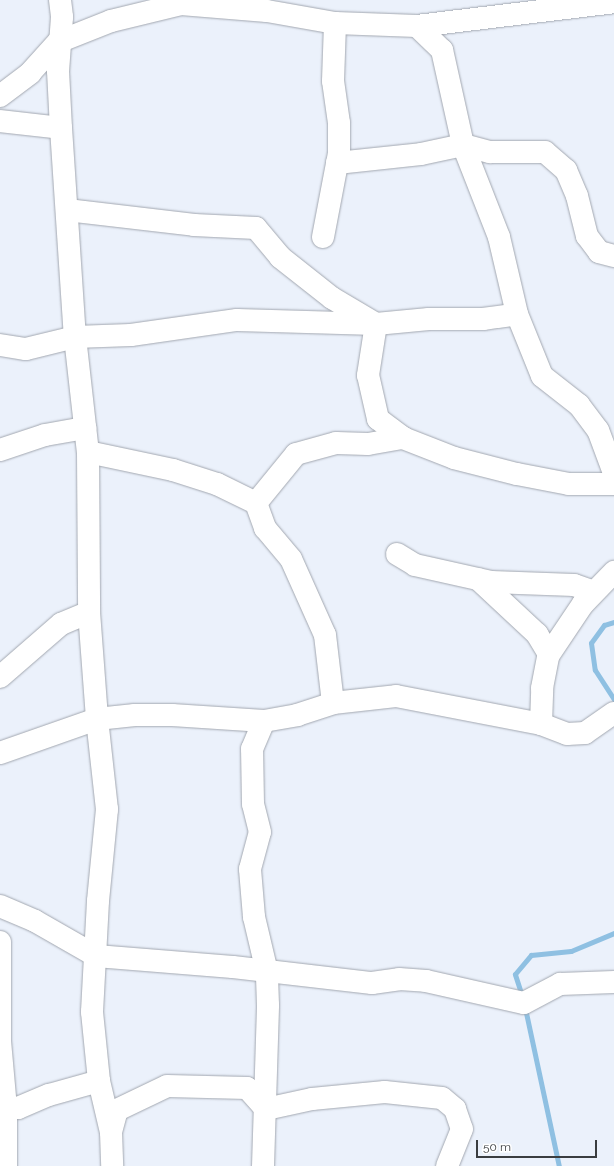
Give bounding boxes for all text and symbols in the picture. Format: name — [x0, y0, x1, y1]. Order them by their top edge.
scale bar — [478, 1132, 599, 1158]
text: 50 m — [483, 1140, 511, 1154]

